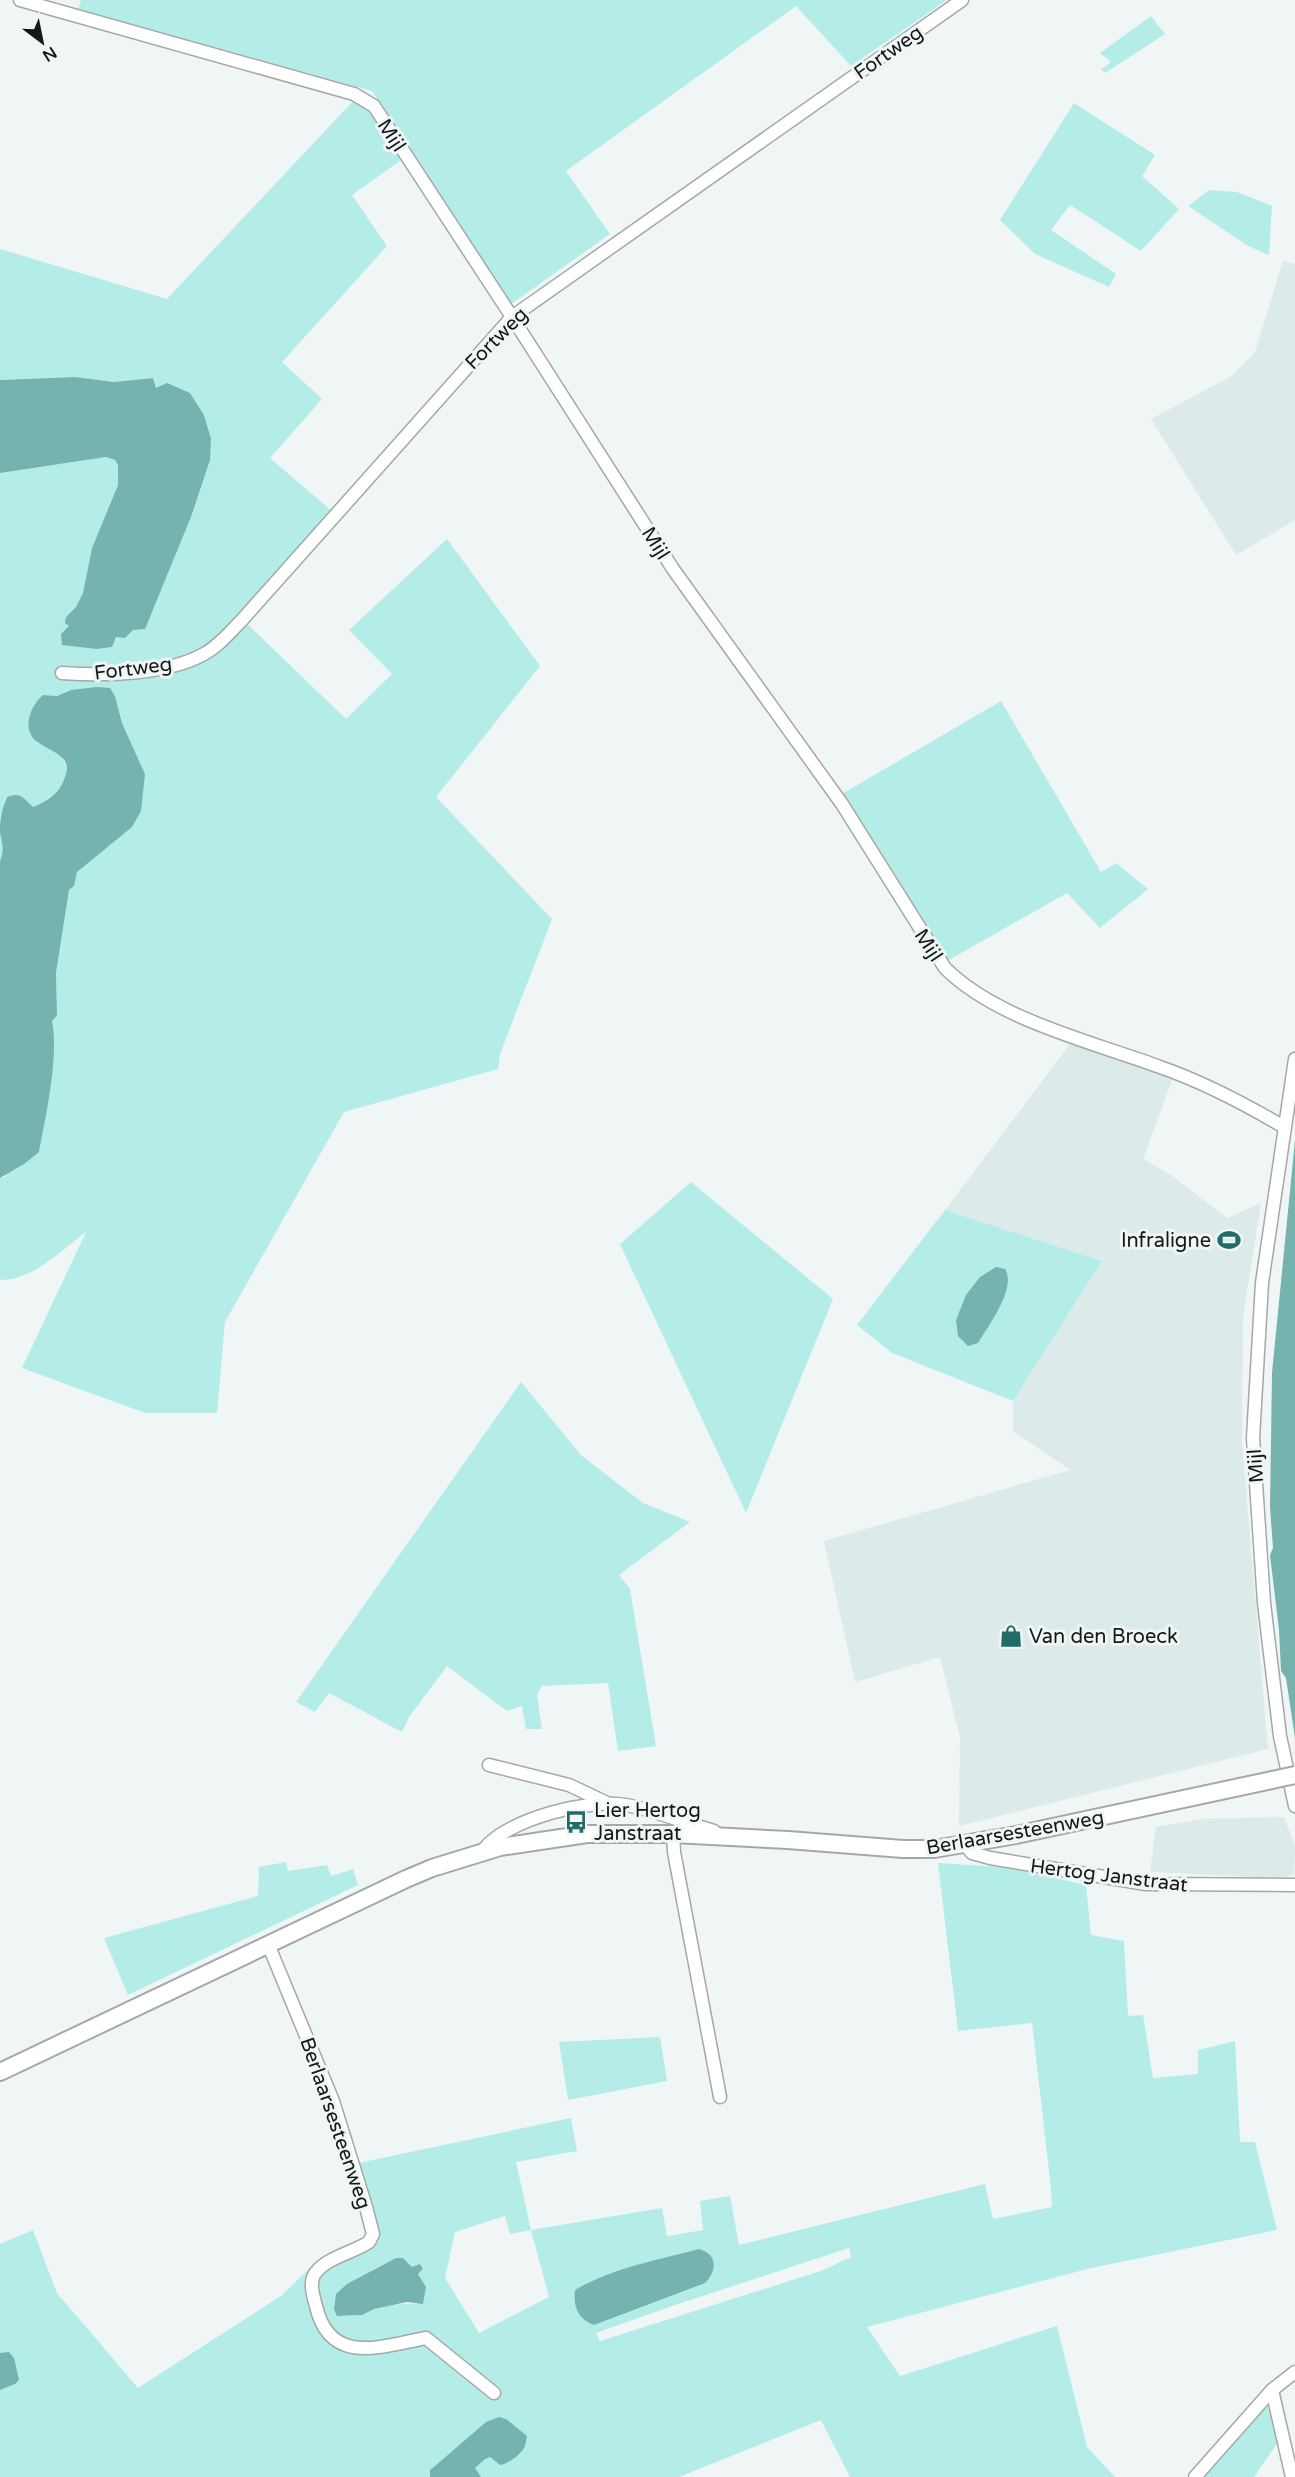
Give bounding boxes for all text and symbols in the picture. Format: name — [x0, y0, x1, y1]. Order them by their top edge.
north arrow — [12, 12, 72, 72]
street label: Fortweg — [850, 21, 928, 85]
text: N — [39, 42, 60, 66]
street label: Mijl — [372, 115, 411, 156]
street label: Fortweg — [461, 303, 533, 375]
street label: Mijl — [636, 523, 674, 564]
street label: Fortweg — [93, 652, 173, 686]
street label: Mijl — [909, 925, 948, 966]
sports icon: Infraligne — [1216, 1227, 1242, 1253]
place label: Infraligne — [1121, 1229, 1211, 1253]
street label: Mijl — [1243, 1448, 1269, 1484]
shop icon: Van den Broeck — [998, 1623, 1024, 1649]
place label: Van den Broeck — [1029, 1625, 1178, 1649]
place label: Lier Hertog Janstraat — [594, 1799, 701, 1846]
street label: Berlaarsesteenweg — [924, 1806, 1106, 1860]
bus stop icon: Lier Hertog Janstraat — [563, 1809, 589, 1835]
street label: Hertog Janstraat — [1029, 1854, 1189, 1898]
street label: Berlaarsesteenweg — [294, 2034, 376, 2212]

